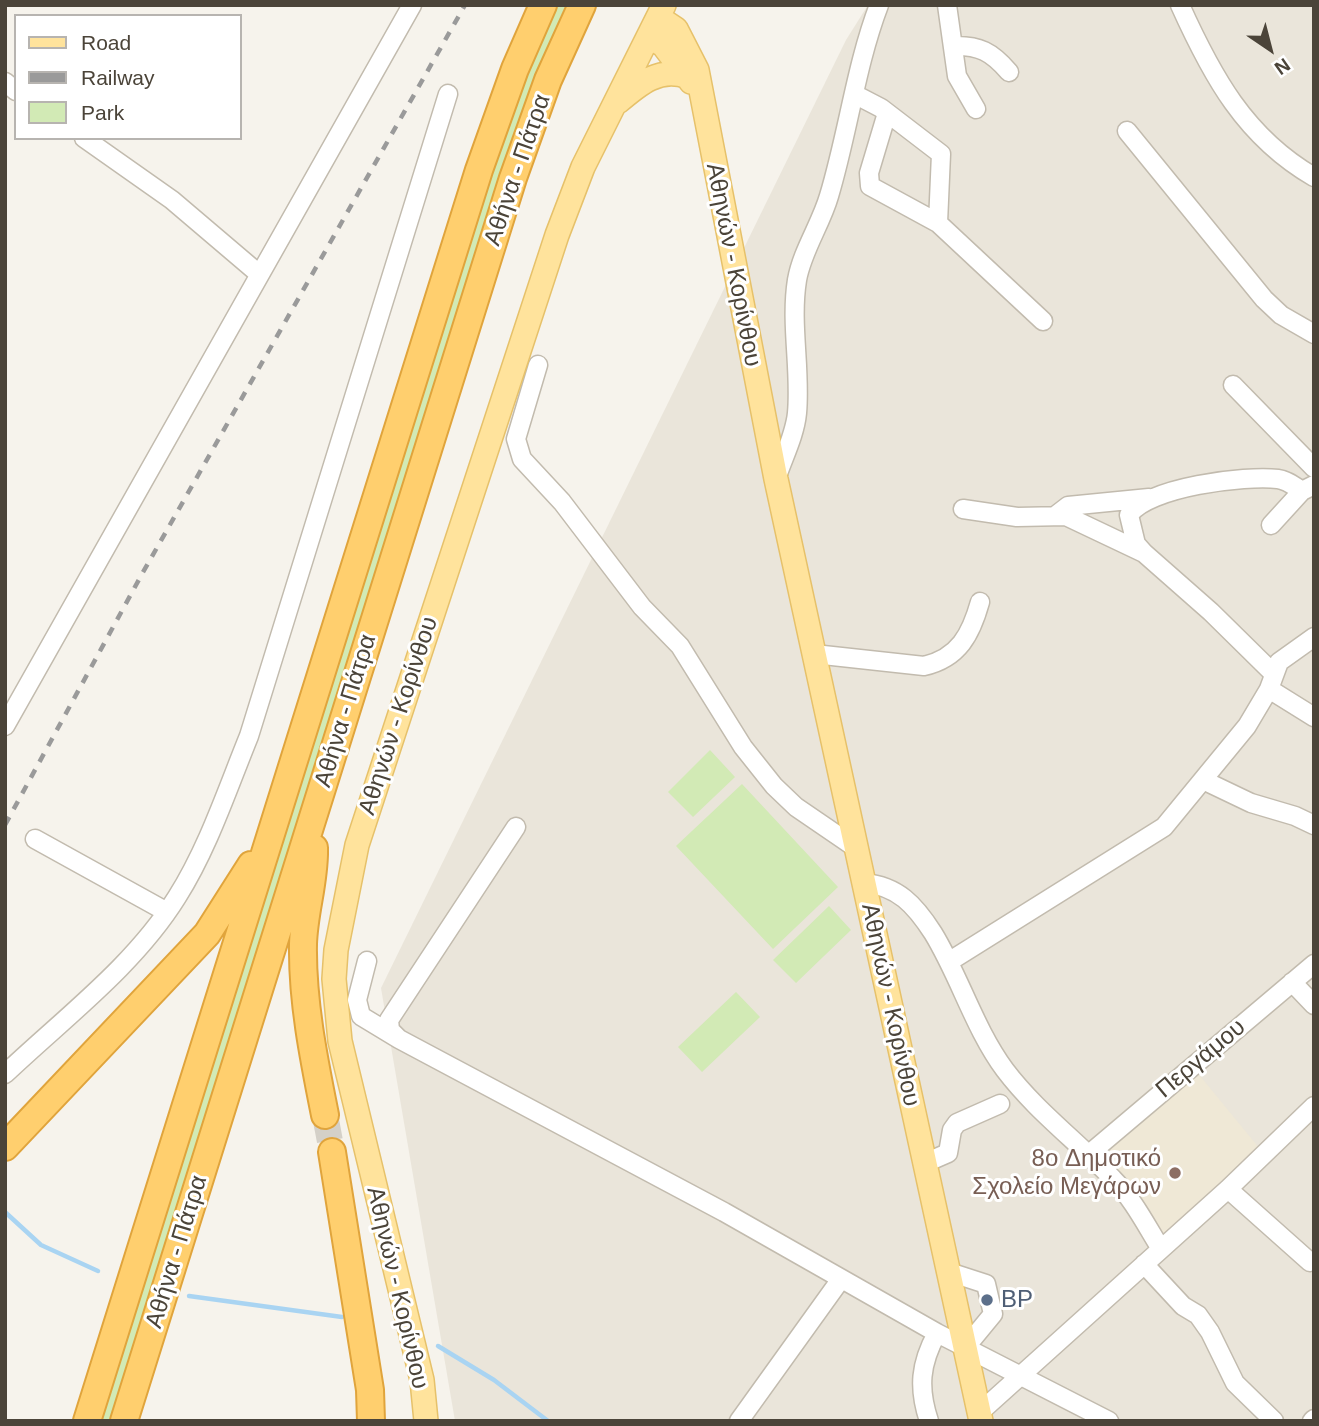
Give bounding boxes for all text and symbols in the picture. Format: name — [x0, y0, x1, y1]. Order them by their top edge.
legend — [14, 14, 242, 140]
north arrow — [1235, 14, 1305, 84]
text: Road — [81, 31, 131, 54]
text: N — [1271, 54, 1294, 79]
text: Railway — [81, 66, 155, 89]
street label: Αθήνα - Πάτρα — [479, 91, 557, 249]
text: Park — [81, 101, 124, 124]
street label: Αθηνών - Κορίνθου — [699, 161, 767, 369]
street label: Αθηνών - Κορίνθου — [353, 613, 445, 819]
street label: Αθήνα - Πάτρα — [309, 631, 383, 791]
street label: Αθηνών - Κορίνθου — [854, 901, 926, 1109]
street label: Περγάμου — [1150, 1013, 1252, 1105]
place label: 8ο Δημοτικό Σχολείο Μεγάρων — [972, 1145, 1161, 1201]
marker: 8ο Δημοτικό Σχολείο Μεγάρων — [1167, 1165, 1183, 1181]
street label: Αθήνα - Πάτρα — [140, 1172, 214, 1332]
street label: Αθηνών - Κορίνθου — [360, 1184, 434, 1392]
place label: BP — [1001, 1286, 1033, 1314]
marker: BP — [979, 1292, 995, 1308]

